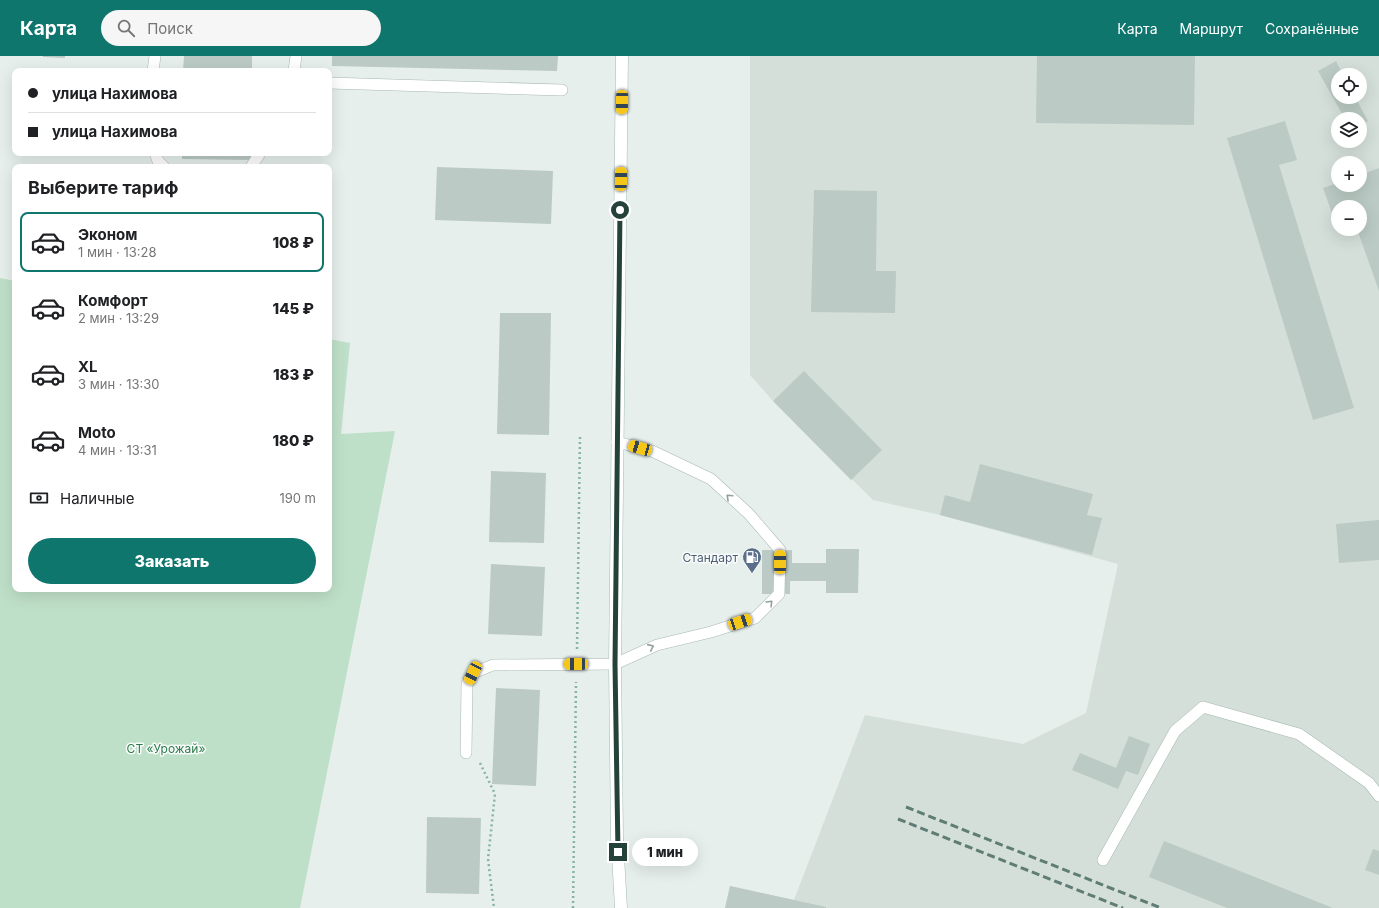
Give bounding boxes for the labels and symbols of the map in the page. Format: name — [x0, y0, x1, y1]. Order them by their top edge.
car — [616, 90, 628, 114]
car — [615, 167, 627, 191]
route start — [611, 201, 629, 219]
car — [627, 439, 653, 457]
one-way arrow — [727, 494, 734, 501]
fuel station icon: Стандарт — [741, 546, 763, 574]
place label: Стандарт — [683, 550, 738, 565]
car — [774, 550, 786, 574]
one-way arrow — [765, 600, 773, 608]
car — [727, 613, 753, 631]
one-way arrow — [646, 644, 654, 652]
car — [564, 658, 588, 670]
car — [462, 660, 484, 686]
park label: СТ «Урожай» — [127, 741, 205, 756]
callout: 1 мин — [632, 838, 698, 866]
route end — [609, 843, 627, 861]

